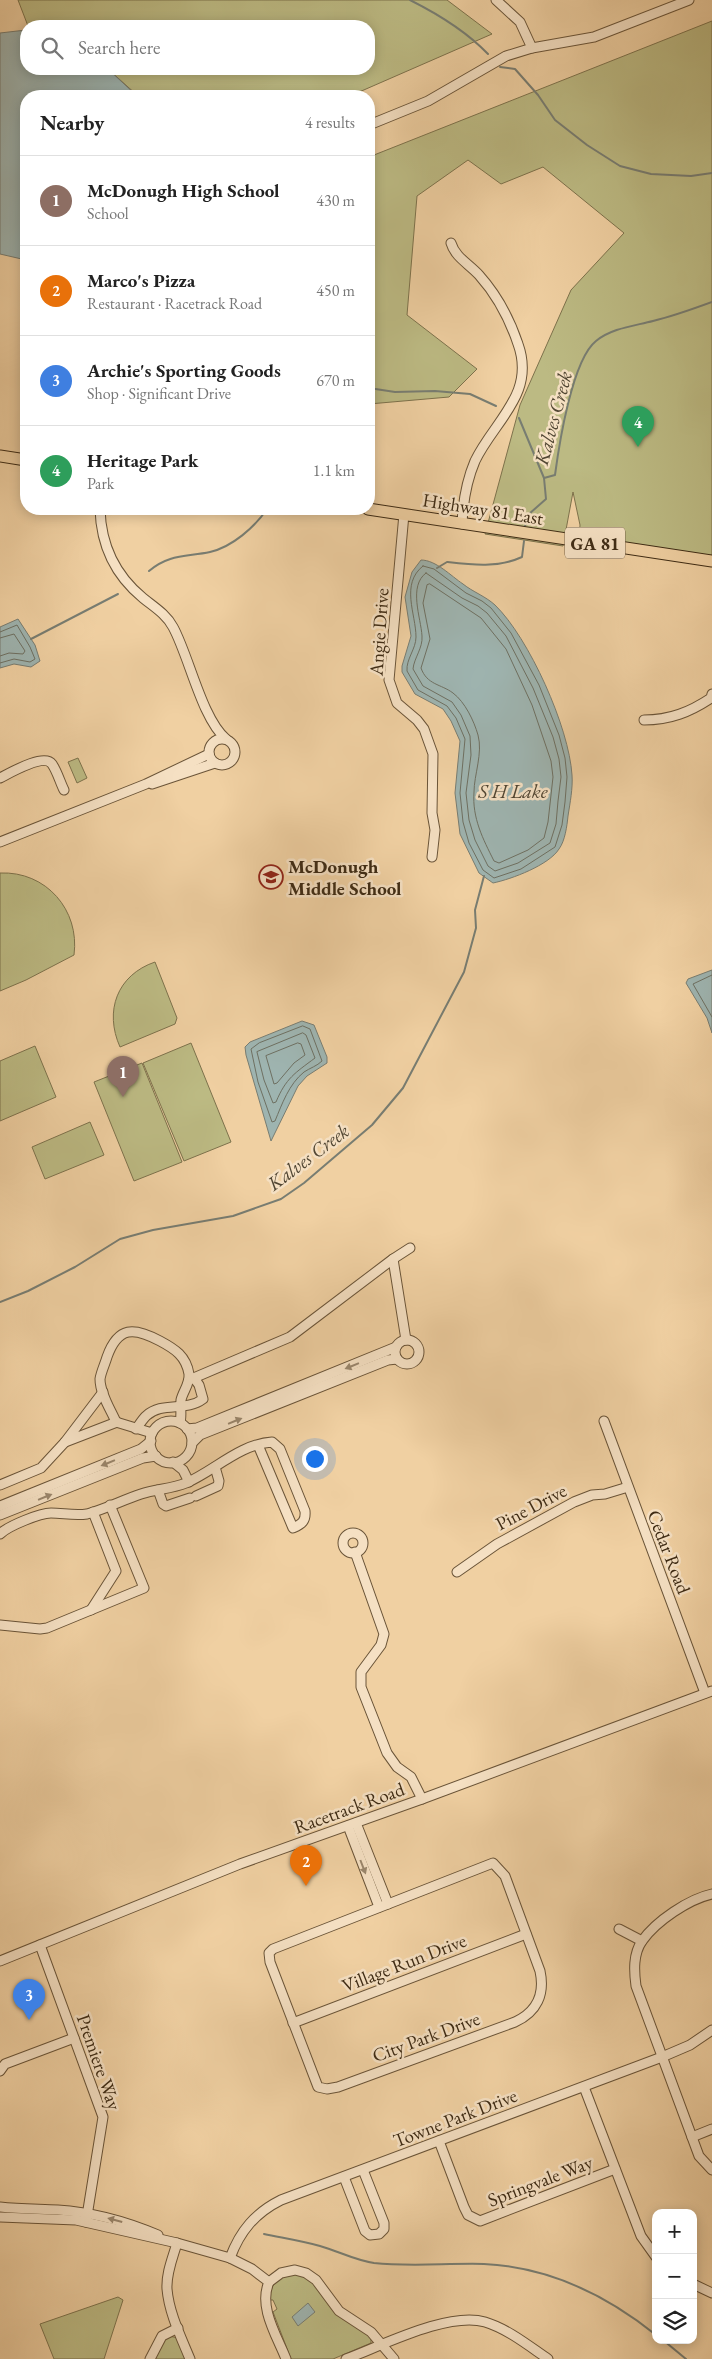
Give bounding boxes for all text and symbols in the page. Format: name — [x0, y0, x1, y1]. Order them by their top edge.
search box — [20, 20, 375, 75]
icon: search — [38, 34, 66, 62]
text: Search here — [78, 35, 160, 60]
text: Nearby — [40, 109, 104, 136]
text: 4 results — [305, 112, 355, 133]
text: McDonugh High School — [87, 178, 279, 203]
text: 1 — [52, 190, 60, 211]
text: 430 m — [316, 190, 355, 211]
text: School — [87, 203, 129, 224]
text: Marco's Pizza — [87, 268, 195, 293]
text: 2 — [52, 280, 60, 301]
text: 450 m — [316, 280, 355, 301]
text: Restaurant · Racetrack Road — [87, 293, 262, 314]
text: Archie's Sporting Goods — [87, 358, 281, 383]
water label: Kalves Creek — [528, 368, 578, 469]
text: 3 — [52, 370, 60, 391]
text: 670 m — [316, 370, 355, 391]
text: Shop · Significant Drive — [87, 383, 231, 404]
pin: 4 — [622, 406, 654, 447]
text: Heritage Park — [87, 448, 198, 473]
text: 4 — [52, 460, 60, 481]
text: 1.1 km — [313, 460, 355, 481]
text: Park — [87, 473, 114, 494]
street label: Highway 81 East — [421, 487, 545, 531]
road number: GA 81 — [565, 528, 625, 558]
street label: Angie Drive — [363, 587, 395, 678]
water label: S H Lake — [477, 778, 548, 804]
place label: McDonugh Middle School — [288, 854, 402, 901]
school or university icon: McDonugh Middle School — [258, 864, 284, 890]
pin: 1 — [107, 1056, 139, 1097]
water label: Kalves Creek — [261, 1118, 354, 1197]
one-way arrow — [344, 1362, 359, 1370]
one-way arrow — [228, 1417, 242, 1425]
your location — [302, 1446, 328, 1472]
one-way arrow — [100, 1459, 115, 1467]
street label: Pine Drive — [491, 1478, 571, 1536]
one-way arrow — [38, 1493, 53, 1501]
street label: Cedar Road — [642, 1507, 697, 1598]
street label: Racetrack Road — [290, 1776, 408, 1840]
pin: 2 — [290, 1845, 322, 1886]
one-way arrow — [360, 1859, 368, 1874]
street label: Village Run Drive — [338, 1928, 470, 1998]
pin: 3 — [13, 1979, 45, 2020]
street label: City Park Drive — [369, 2006, 483, 2068]
street label: Premiere Way — [71, 2011, 127, 2114]
street label: Towne Park Drive — [389, 2083, 521, 2153]
street label: Springvale Way — [484, 2149, 597, 2212]
map controls — [652, 2209, 697, 2344]
button: + — [652, 2209, 697, 2254]
one-way arrow — [107, 2216, 122, 2224]
button: − — [652, 2254, 697, 2299]
button: layers — [652, 2299, 697, 2344]

